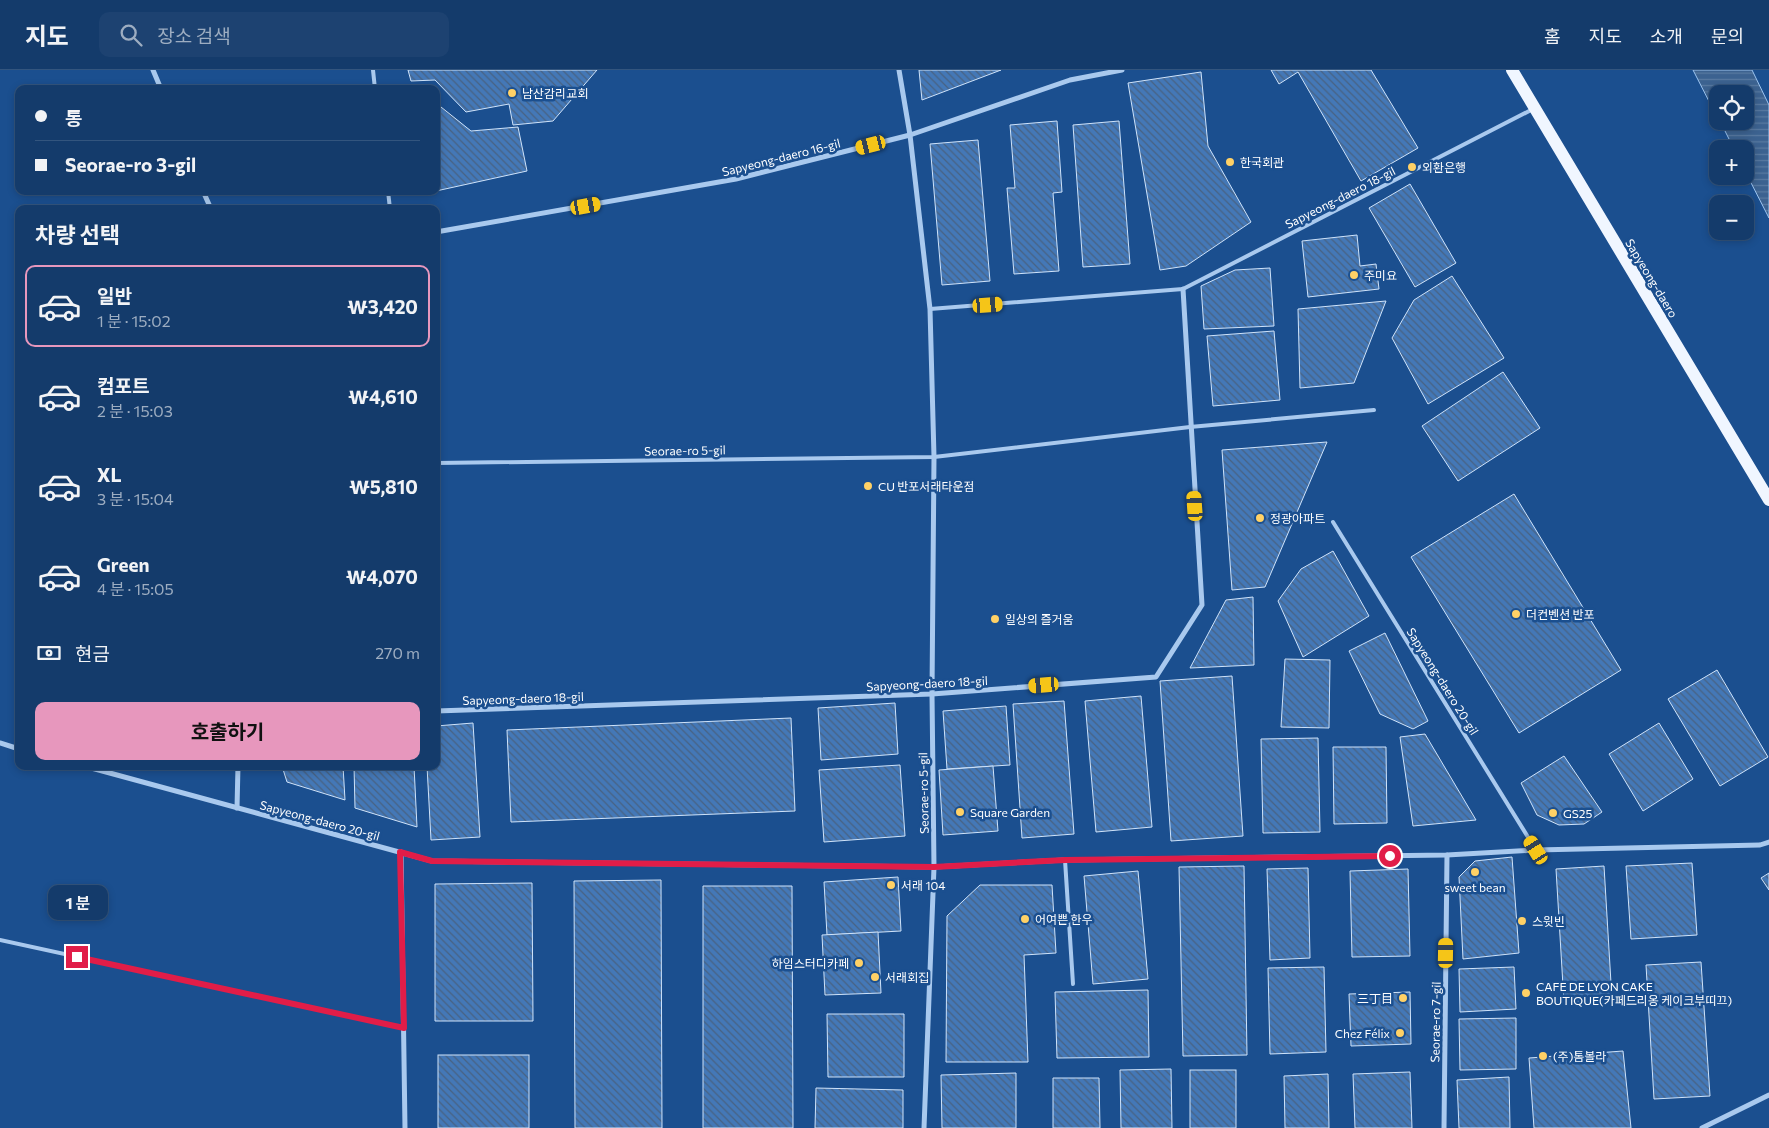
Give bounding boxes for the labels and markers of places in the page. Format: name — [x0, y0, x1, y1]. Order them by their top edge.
place label: 남산감리교회 — [522, 86, 588, 100]
marker: 남산감리교회 — [506, 87, 518, 99]
place label: 한국회관 — [1240, 155, 1284, 169]
marker: 한국회관 — [1224, 156, 1236, 168]
place label: 외환은행 — [1422, 160, 1466, 174]
marker: 외환은행 — [1406, 161, 1418, 173]
place label: 주미요 — [1364, 268, 1397, 282]
marker: 주미요 — [1348, 269, 1360, 281]
place label: CU 반포서래타운점 — [878, 479, 975, 493]
marker: CU 반포서래타운점 — [862, 480, 874, 492]
place label: 정광아파트 — [1270, 511, 1325, 525]
marker: 정광아파트 — [1254, 512, 1266, 524]
place label: 더컨벤션 반포 — [1526, 607, 1595, 621]
marker: 더컨벤션 반포 — [1510, 608, 1522, 620]
place label: 일상의 즐거움 — [1005, 612, 1074, 626]
marker: 일상의 즐거움 — [989, 613, 1001, 625]
place label: Square Garden — [970, 805, 1050, 819]
marker: Square Garden — [954, 806, 966, 818]
place label: GS25 — [1563, 806, 1592, 820]
marker: GS25 — [1547, 807, 1559, 819]
marker: sweet bean — [1469, 866, 1481, 878]
place label: 서래 104 — [901, 878, 946, 892]
marker: 서래 104 — [885, 879, 897, 891]
place label: sweet bean — [1444, 880, 1506, 894]
place label: 어여쁜 한우 — [1035, 912, 1093, 926]
marker: 어여쁜 한우 — [1019, 913, 1031, 925]
place label: 스윗빈 — [1532, 914, 1565, 928]
marker: 스윗빈 — [1516, 915, 1528, 927]
place label: 하임스터디카페 — [772, 956, 849, 970]
marker: 하임스터디카페 — [853, 957, 865, 969]
place label: 서래회집 — [885, 970, 929, 984]
marker: 서래회집 — [869, 971, 881, 983]
place label: CAFE DE LYON CAKE BOUTIQUE(카페드리옹 케이크부띠끄) — [1536, 979, 1732, 1007]
marker: CAFE DE LYON CAKE BOUTIQUE(카페드리옹 케이크부띠끄) — [1520, 987, 1532, 999]
place label: 三丁目 — [1357, 991, 1393, 1005]
marker: 三丁目 — [1397, 992, 1409, 1004]
place label: Chez Félix — [1335, 1026, 1391, 1040]
marker: Chez Félix — [1394, 1027, 1406, 1039]
place label: (주)톰볼라 — [1553, 1049, 1606, 1063]
marker: (주)톰볼라 — [1537, 1050, 1549, 1062]

